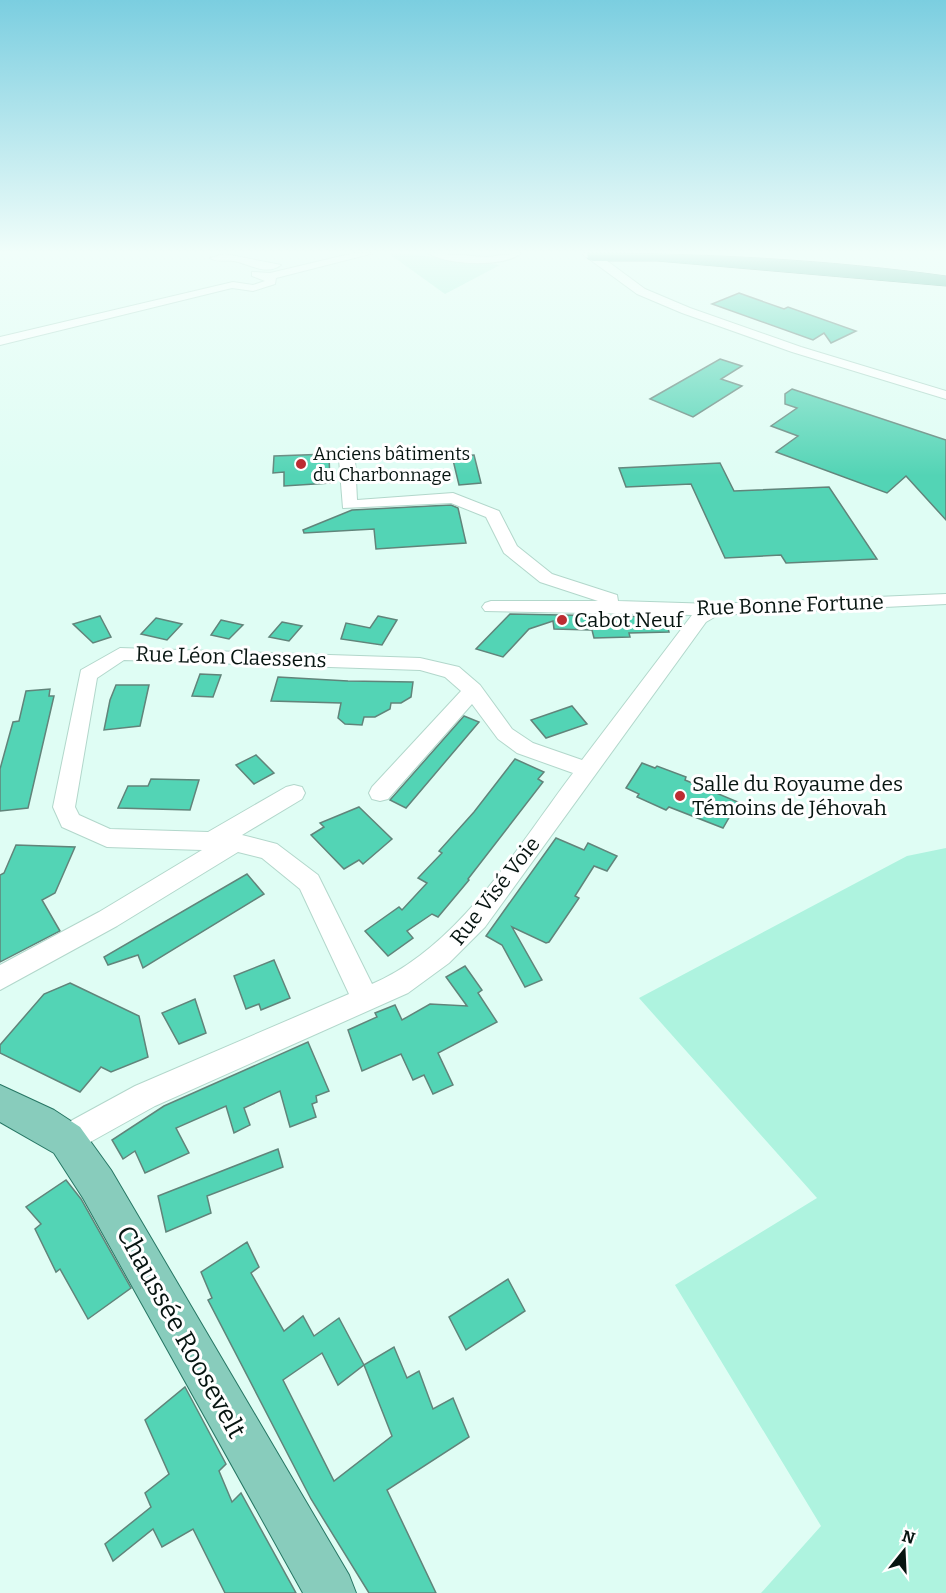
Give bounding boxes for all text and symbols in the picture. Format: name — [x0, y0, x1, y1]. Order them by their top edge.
place label: Anciens bâtiments du Charbonnage — [313, 443, 470, 486]
marker: Anciens bâtiments du Charbonnage — [294, 457, 308, 471]
street label: Rue Bonne Fortune — [696, 589, 884, 621]
place label: Cabot Neuf — [574, 607, 684, 633]
marker: Cabot Neuf — [555, 613, 569, 627]
street label: Rue Léon Claessens — [135, 641, 327, 673]
place label: Salle du Royaume des Témoins de Jéhovah — [692, 771, 903, 821]
marker: Salle du Royaume des Témoins de Jéhovah — [673, 789, 687, 803]
street label: Rue Visé Voie — [445, 832, 545, 950]
street label: Chaussée Roosevelt — [110, 1220, 253, 1444]
north arrow — [874, 1521, 934, 1581]
text: N — [900, 1526, 917, 1548]

